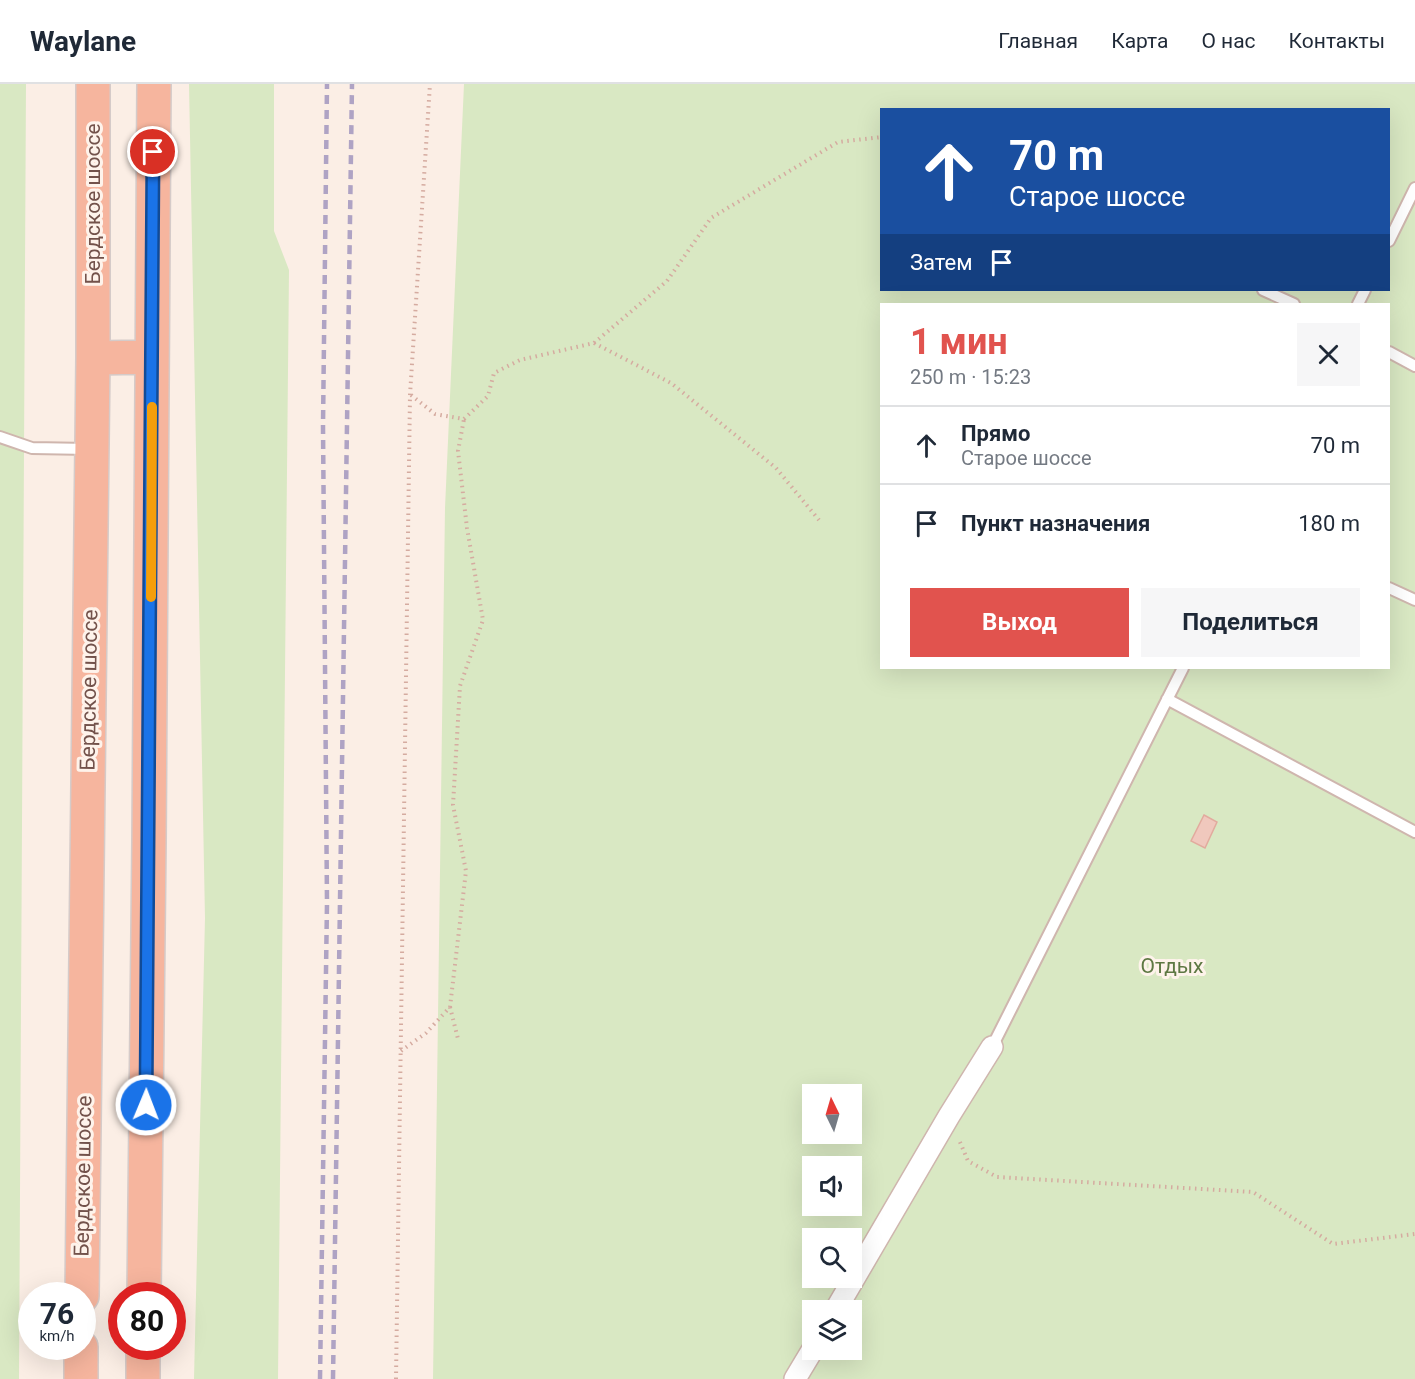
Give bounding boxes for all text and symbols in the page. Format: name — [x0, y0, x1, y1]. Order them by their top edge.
text: Waylane — [30, 25, 136, 58]
text: Главная — [998, 29, 1078, 53]
text: Карта — [1111, 29, 1168, 53]
text: О нас — [1201, 29, 1256, 53]
text: Контакты — [1289, 29, 1385, 53]
street label: Бердское шоссе — [81, 123, 105, 285]
pin — [127, 126, 178, 177]
text: 70 m — [1009, 131, 1104, 180]
icon: ahead — [910, 132, 988, 210]
icon: arrive — [136, 135, 169, 168]
text: Старое шоссе — [1009, 181, 1185, 213]
icon: arrive — [985, 246, 1018, 279]
text: Затем — [910, 250, 973, 275]
text: 1 мин — [910, 321, 1008, 363]
button: close — [1297, 323, 1360, 386]
text: 250 m · 15:23 — [910, 365, 1031, 389]
text: Прямо — [961, 421, 1030, 446]
icon: ahead — [910, 429, 943, 462]
text: 70 m — [1311, 433, 1360, 458]
text: Старое шоссе — [961, 446, 1092, 470]
icon: arrive — [910, 507, 943, 540]
text: Пункт назначения — [961, 511, 1150, 536]
text: 180 m — [1298, 511, 1360, 536]
button: Выход — [910, 588, 1129, 657]
button: Поделиться — [1141, 588, 1360, 657]
street label: Бердское шоссе — [76, 609, 102, 771]
park label: Отдых — [1140, 954, 1204, 978]
position arrow — [114, 1073, 178, 1137]
north arrow — [802, 1084, 862, 1144]
map controls — [802, 1084, 862, 1360]
street label: Бердское шоссе — [70, 1095, 96, 1257]
button: sound — [802, 1156, 862, 1216]
button: search — [802, 1228, 862, 1288]
speed limit sign: 80 — [108, 1282, 186, 1360]
text: 76 — [40, 1296, 74, 1331]
button: layers — [802, 1300, 862, 1360]
text: km/h — [39, 1327, 75, 1345]

